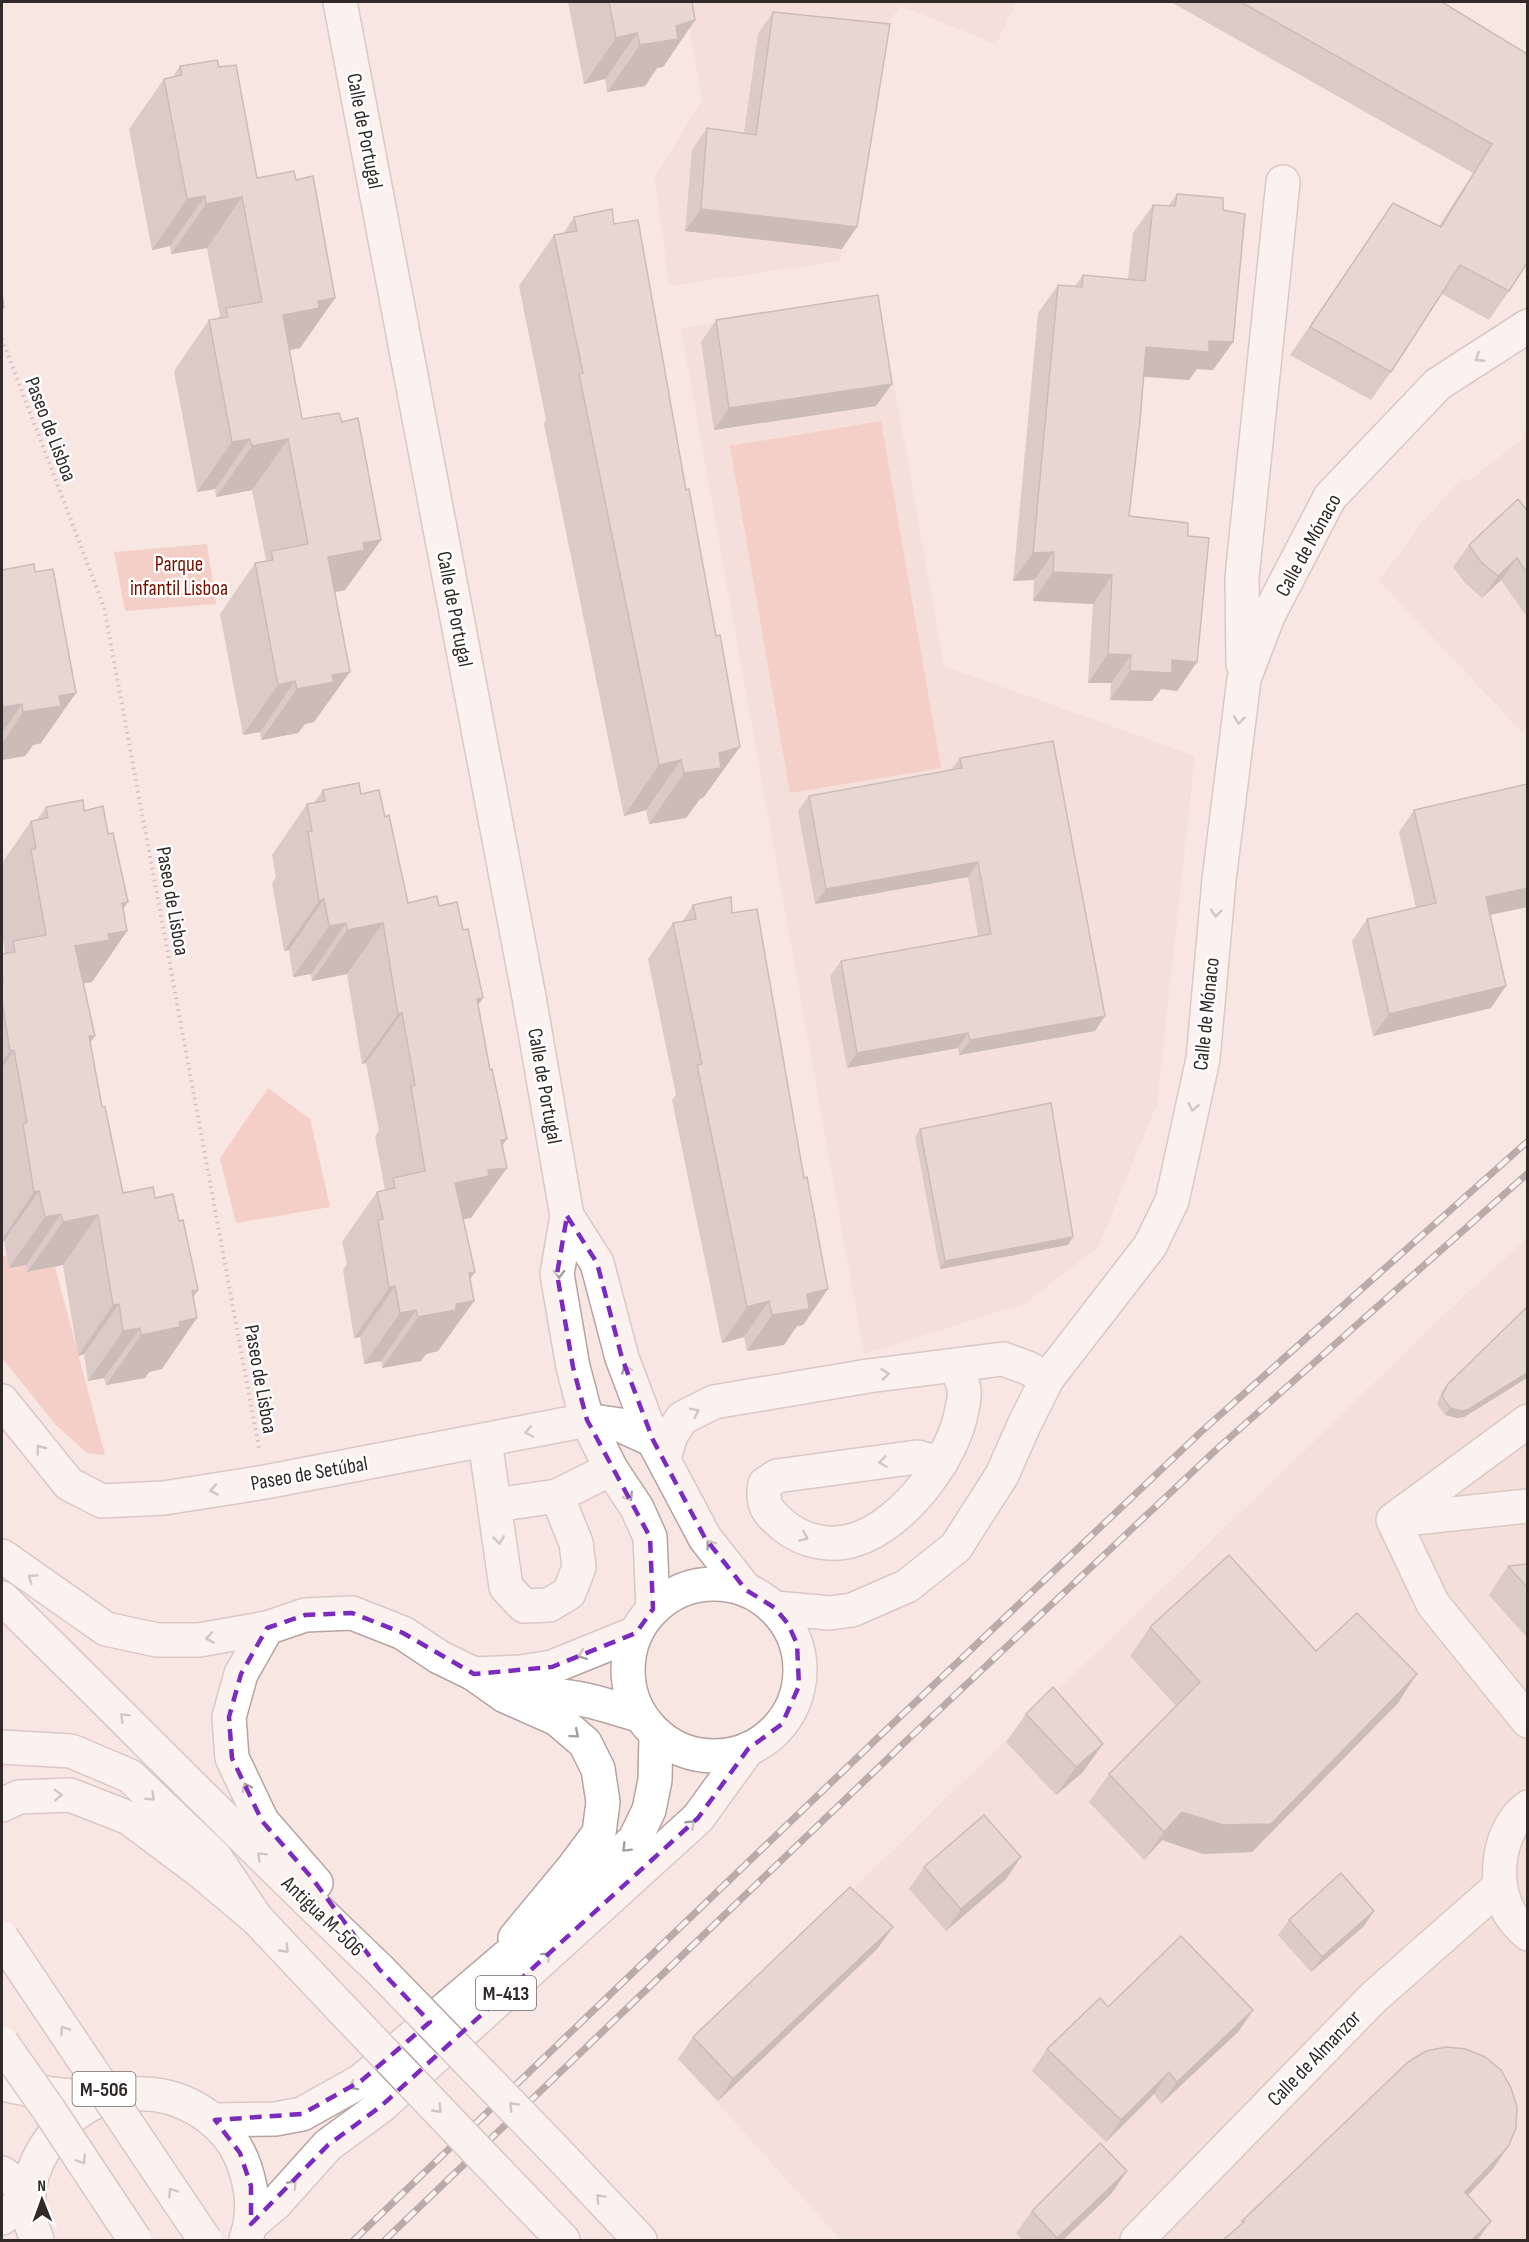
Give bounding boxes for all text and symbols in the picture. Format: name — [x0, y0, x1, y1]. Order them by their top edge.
street label: Calle de Portugal — [341, 71, 388, 191]
one-way arrow — [1474, 351, 1485, 362]
street label: Paseo de Lisboa — [19, 373, 82, 485]
street label: Calle de Mónaco — [1270, 490, 1347, 601]
street label: Calle de Portugal — [431, 549, 478, 669]
park label: Parque infantil Lisboa — [130, 552, 228, 601]
one-way arrow — [1233, 715, 1246, 724]
street label: Paseo de Lisboa — [151, 845, 194, 957]
one-way arrow — [1210, 909, 1223, 918]
street label: Calle de Mónaco — [1188, 956, 1225, 1072]
street label: Calle de Portugal — [522, 1026, 567, 1146]
one-way arrow — [1187, 1101, 1200, 1111]
one-way arrow — [553, 1270, 565, 1279]
street label: Paseo de Lisboa — [239, 1323, 282, 1435]
one-way arrow — [620, 1364, 633, 1375]
one-way arrow — [881, 1369, 890, 1381]
one-way arrow — [688, 1407, 699, 1419]
one-way arrow — [525, 1425, 535, 1438]
one-way arrow — [37, 1445, 48, 1456]
street label: Paseo de Setúbal — [249, 1451, 370, 1496]
one-way arrow — [879, 1455, 888, 1467]
one-way arrow — [209, 1484, 218, 1496]
one-way arrow — [622, 1491, 634, 1501]
one-way arrow — [798, 1530, 809, 1542]
one-way arrow — [492, 1535, 505, 1545]
one-way arrow — [707, 1539, 718, 1550]
one-way arrow — [28, 1574, 39, 1585]
one-way arrow — [205, 1631, 215, 1644]
one-way arrow — [577, 1648, 588, 1660]
one-way arrow — [121, 1714, 132, 1725]
one-way arrow — [568, 1726, 579, 1737]
one-way arrow — [242, 1783, 254, 1794]
one-way arrow — [54, 1789, 63, 1802]
one-way arrow — [145, 1790, 155, 1801]
one-way arrow — [684, 1820, 694, 1831]
one-way arrow — [623, 1840, 634, 1851]
one-way arrow — [258, 1853, 269, 1864]
street label: Antigua M-506 — [276, 1870, 369, 1962]
one-way arrow — [278, 1942, 289, 1953]
one-way arrow — [540, 1952, 550, 1963]
road number: M-413 — [476, 1976, 536, 2010]
street label: Calle de Almanzor — [1262, 2005, 1366, 2112]
one-way arrow — [60, 2025, 71, 2036]
road number: M-506 — [72, 2072, 136, 2106]
one-way arrow — [348, 2079, 359, 2090]
one-way arrow — [431, 2102, 442, 2113]
one-way arrow — [509, 2103, 520, 2114]
one-way arrow — [75, 2154, 86, 2165]
north arrow — [12, 2170, 72, 2230]
text: N — [37, 2177, 46, 2196]
one-way arrow — [286, 2180, 297, 2191]
one-way arrow — [168, 2188, 180, 2198]
one-way arrow — [596, 2194, 607, 2204]

